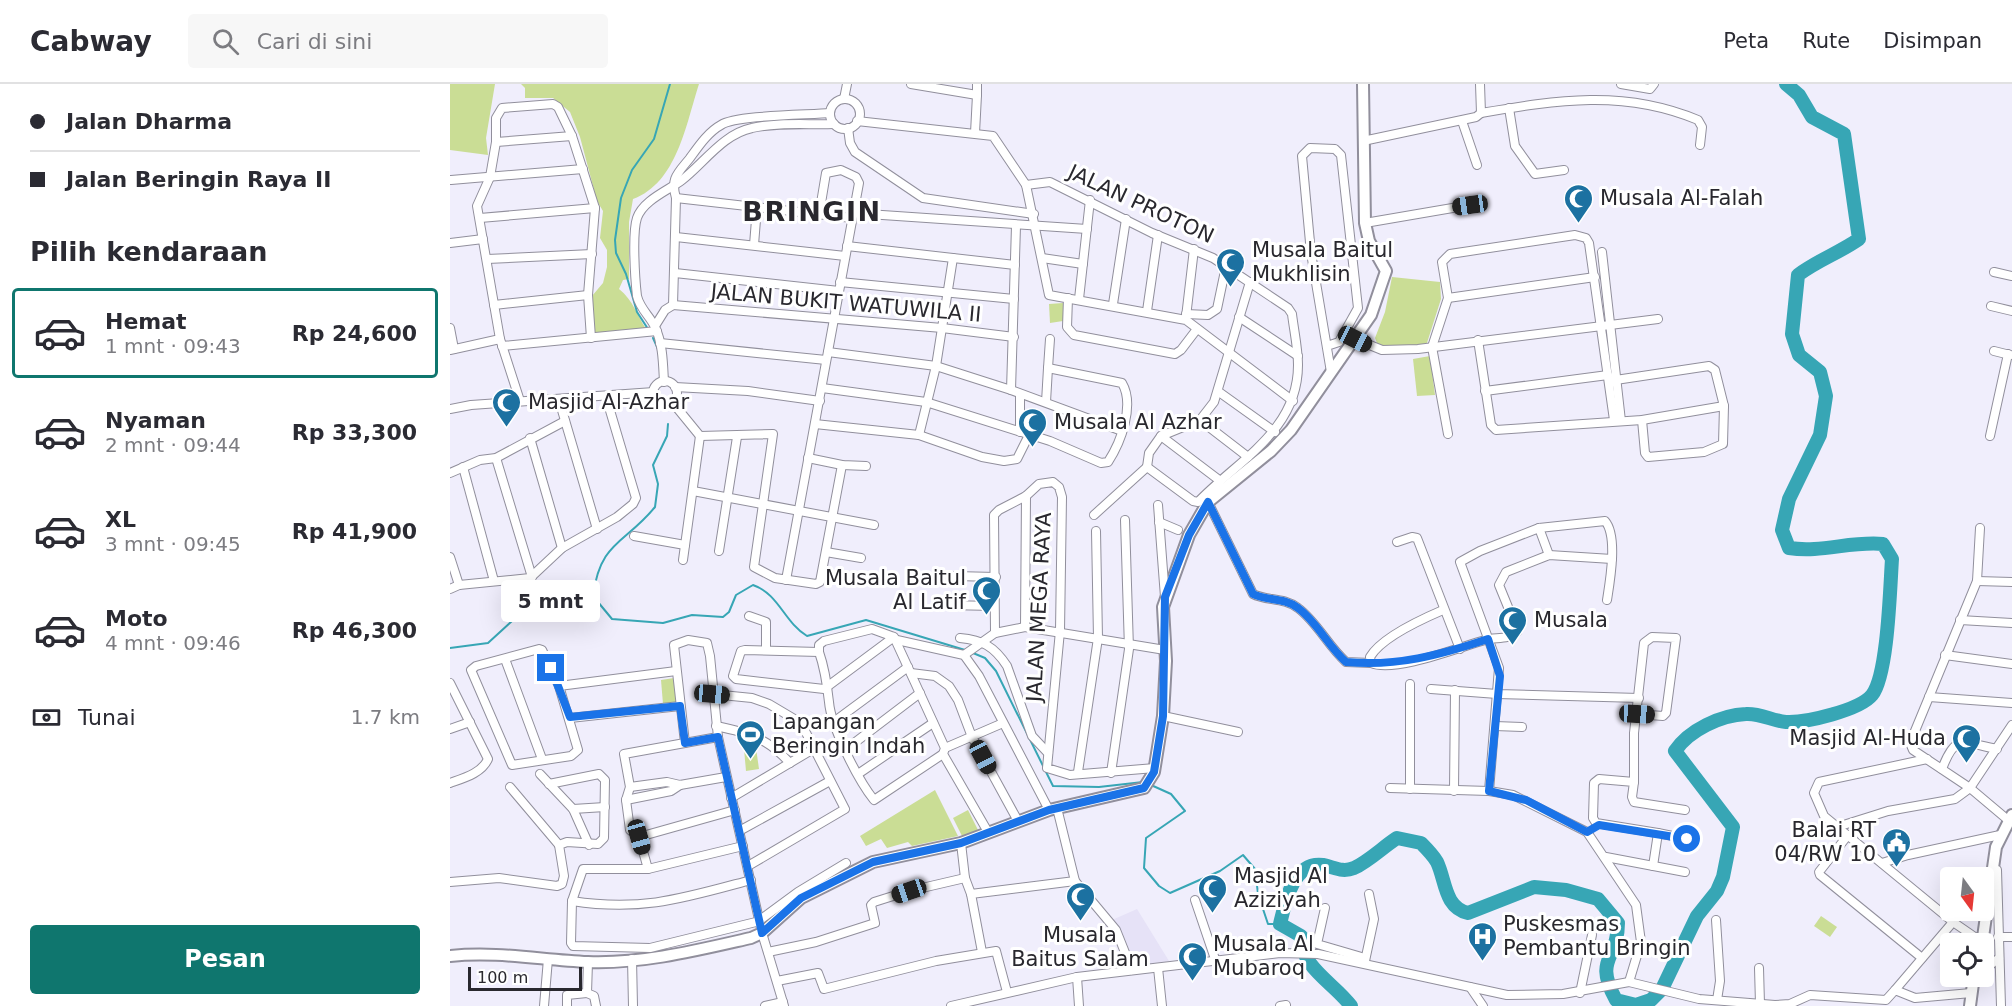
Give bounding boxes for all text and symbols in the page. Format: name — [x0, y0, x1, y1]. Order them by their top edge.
search box — [188, 14, 608, 68]
text: Cabway — [30, 25, 152, 58]
icon: search — [209, 25, 242, 58]
text: Cari di sini — [257, 29, 372, 54]
text: Peta — [1723, 29, 1769, 53]
text: Rute — [1802, 29, 1850, 53]
text: Disimpan — [1883, 29, 1982, 53]
text: Jalan Dharma — [66, 109, 232, 134]
street label: JALAN PROTON — [1063, 159, 1218, 248]
text: Jalan Beringin Raya II — [66, 167, 331, 192]
mosque icon: Musala Al-Falah — [1563, 182, 1595, 224]
place label: Musala Al-Falah — [1600, 186, 1763, 210]
car — [1451, 194, 1489, 216]
district label: BRINGIN — [742, 196, 882, 227]
text: Pilih kendaraan — [30, 236, 267, 267]
place label: Musala Baitul Mukhlisin — [1252, 238, 1393, 286]
mosque icon: Musala Baitul Mukhlisin — [1215, 246, 1247, 288]
street label: JALAN BUKIT WATUWILA II — [708, 279, 982, 327]
icon: car — [33, 306, 87, 360]
text: Hemat — [105, 309, 187, 334]
text: Rp 24,600 — [292, 321, 417, 346]
car — [1335, 323, 1375, 355]
text: 1 mnt · 09:43 — [105, 334, 241, 358]
mosque icon: Masjid Al-Azhar — [491, 386, 523, 428]
place label: Masjid Al-Azhar — [528, 390, 689, 414]
icon: car — [33, 405, 87, 459]
mosque icon: Musala Al Azhar — [1017, 406, 1049, 448]
text: Nyaman — [105, 408, 206, 433]
place label: Musala Al Azhar — [1054, 410, 1222, 434]
text: Rp 33,300 — [292, 420, 417, 445]
text: 2 mnt · 09:44 — [105, 433, 241, 457]
icon: car — [33, 504, 87, 558]
text: XL — [105, 507, 136, 532]
street label: JALAN MEGA RAYA — [1022, 511, 1056, 704]
text: Rp 41,900 — [292, 519, 417, 544]
text: 3 mnt · 09:45 — [105, 532, 241, 556]
place label: Musala Baitul Al Latif — [825, 566, 967, 614]
mosque icon: Musala Baitul Al Latif — [971, 574, 1003, 616]
callout: 5 mnt — [501, 581, 600, 623]
text: 5 mnt — [518, 589, 583, 613]
icon: car — [33, 603, 87, 657]
mosque icon: Musala — [1497, 604, 1529, 646]
text: Moto — [105, 606, 168, 631]
place label: Musala — [1534, 608, 1608, 632]
text: Rp 46,300 — [292, 618, 417, 643]
text: 4 mnt · 09:46 — [105, 631, 241, 655]
route end — [537, 654, 564, 681]
car — [693, 683, 731, 705]
icon: cash — [30, 701, 63, 734]
car — [1619, 704, 1655, 724]
text: Tunai — [78, 705, 136, 730]
text: 1.7 km — [351, 705, 420, 729]
place label: Lapangan Beringin Indah — [772, 710, 925, 758]
sports icon: Lapangan Beringin Indah — [735, 718, 767, 760]
mosque icon: Masjid Al-Huda — [1951, 722, 1983, 764]
place label: Masjid Al-Huda — [1789, 726, 1946, 750]
car — [967, 737, 999, 777]
car — [625, 817, 653, 857]
place label: Balai RT 04/RW 10 — [1774, 818, 1876, 866]
route start — [1673, 825, 1700, 852]
public building icon: Balai RT 04/RW 10 — [1881, 826, 1913, 868]
place label: Masjid Al Aziziyah — [1234, 864, 1328, 912]
north arrow — [1940, 867, 1994, 921]
map controls — [1940, 867, 1994, 987]
mosque icon: Masjid Al Aziziyah — [1197, 872, 1229, 914]
car — [889, 877, 929, 905]
mosque icon: Musala Baitus Salam — [1064, 880, 1096, 922]
place label: Puskesmas Pembantu Bringin — [1503, 912, 1691, 960]
hospital icon: Puskesmas Pembantu Bringin — [1466, 920, 1498, 962]
place label: Musala Baitus Salam — [1011, 923, 1149, 971]
button: Pesan — [30, 925, 420, 994]
place label: Musala Al Mubaroq — [1213, 932, 1314, 980]
button: locate — [1940, 933, 1994, 987]
mosque icon: Musala Al Mubaroq — [1176, 940, 1208, 982]
scale bar — [468, 964, 582, 992]
text: 100 m — [477, 968, 528, 987]

